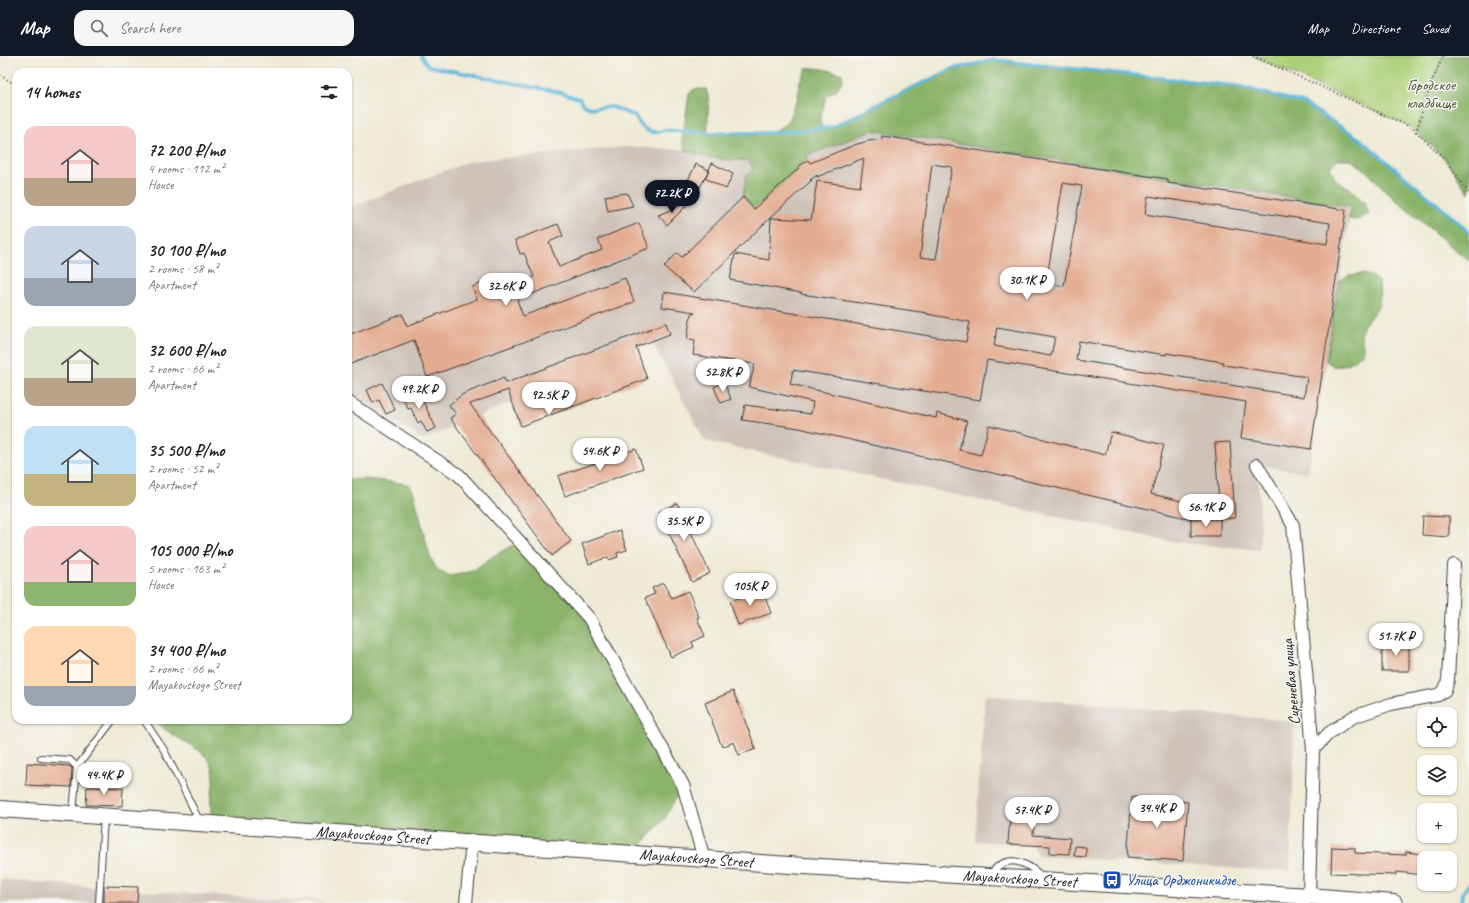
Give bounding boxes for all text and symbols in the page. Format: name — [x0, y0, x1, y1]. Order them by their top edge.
search box — [74, 10, 354, 46]
text: Map — [20, 16, 50, 40]
icon: search — [88, 17, 110, 39]
text: Search here — [120, 19, 181, 38]
text: Map — [1308, 20, 1329, 37]
text: Directions — [1351, 20, 1400, 37]
text: Saved — [1422, 20, 1449, 37]
park label: Городское кладбище — [1406, 75, 1458, 113]
icon: filters — [318, 81, 340, 103]
text: 14 homes — [24, 82, 80, 103]
text: 72 200 ₽/mo — [148, 140, 225, 161]
icon: home — [56, 142, 104, 190]
text: 4 rooms · 112 m² — [148, 161, 224, 177]
text: House — [148, 177, 173, 193]
pin: 72.2K ₽ — [635, 180, 709, 214]
text: 72.2K ₽ — [654, 185, 690, 201]
text: 30 100 ₽/mo — [148, 240, 225, 261]
icon: home — [56, 242, 104, 290]
text: 2 rooms · 58 m² — [148, 261, 218, 277]
pin: 30.1K ₽ — [990, 267, 1064, 301]
text: 30.1K ₽ — [1009, 272, 1045, 288]
pin: 32.6K ₽ — [469, 273, 543, 307]
text: Apartment — [148, 277, 196, 293]
text: 32.6K ₽ — [488, 278, 524, 294]
text: 32 600 ₽/mo — [148, 340, 225, 361]
icon: home — [56, 342, 104, 390]
pin: 52.8K ₽ — [686, 359, 760, 393]
text: 2 rooms · 66 m² — [148, 361, 218, 377]
text: 52.8K ₽ — [705, 364, 741, 380]
pin: 49.2K ₽ — [382, 376, 456, 410]
text: Apartment — [148, 377, 196, 393]
text: 49.2K ₽ — [401, 381, 437, 397]
pin: 92.5K ₽ — [512, 382, 586, 416]
text: 92.5K ₽ — [531, 387, 567, 403]
pin: 54.6K ₽ — [563, 438, 637, 472]
text: 35 500 ₽/mo — [148, 440, 225, 461]
icon: home — [56, 442, 104, 490]
text: 54.6K ₽ — [582, 443, 618, 459]
text: 2 rooms · 52 m² — [148, 461, 218, 477]
text: Apartment — [148, 477, 196, 493]
pin: 56.1K ₽ — [1169, 494, 1243, 528]
text: 56.1K ₽ — [1188, 499, 1224, 515]
pin: 35.5K ₽ — [647, 508, 721, 542]
text: 35.5K ₽ — [666, 513, 702, 529]
text: 105 000 ₽/mo — [148, 540, 232, 561]
icon: home — [56, 542, 104, 590]
text: 5 rooms · 163 m² — [148, 561, 224, 577]
pin: 105K ₽ — [717, 573, 783, 607]
text: House — [148, 577, 173, 593]
text: 105K ₽ — [733, 578, 767, 594]
pin: 51.7K ₽ — [1359, 623, 1433, 657]
text: 51.7K ₽ — [1378, 628, 1414, 644]
street label: Сиреневая улица — [1277, 637, 1305, 726]
text: 34 400 ₽/mo — [148, 640, 225, 661]
icon: home — [56, 642, 104, 690]
text: 2 rooms · 66 m² — [148, 661, 218, 677]
text: Mayakovskogo Street — [148, 677, 241, 693]
map controls — [1417, 707, 1457, 891]
button: locate — [1417, 707, 1457, 747]
button: layers — [1417, 755, 1457, 795]
pin: 44.4K ₽ — [67, 762, 141, 796]
text: 44.4K ₽ — [86, 767, 122, 783]
pin: 34.4K ₽ — [1120, 795, 1194, 829]
pin: 57.4K ₽ — [995, 797, 1069, 831]
text: 34.4K ₽ — [1139, 800, 1175, 816]
text: 57.4K ₽ — [1014, 802, 1050, 818]
button: + — [1417, 803, 1457, 843]
street label: Mayakovskogo Street — [316, 821, 433, 850]
street label: Mayakovskogo Street — [639, 844, 756, 873]
button: − — [1417, 851, 1457, 891]
street label: Mayakovskogo Street — [962, 865, 1080, 892]
bus stop icon: Улица Орджоникидзе — [1101, 869, 1123, 891]
place label: Улица Орджоникидзе — [1126, 870, 1237, 890]

